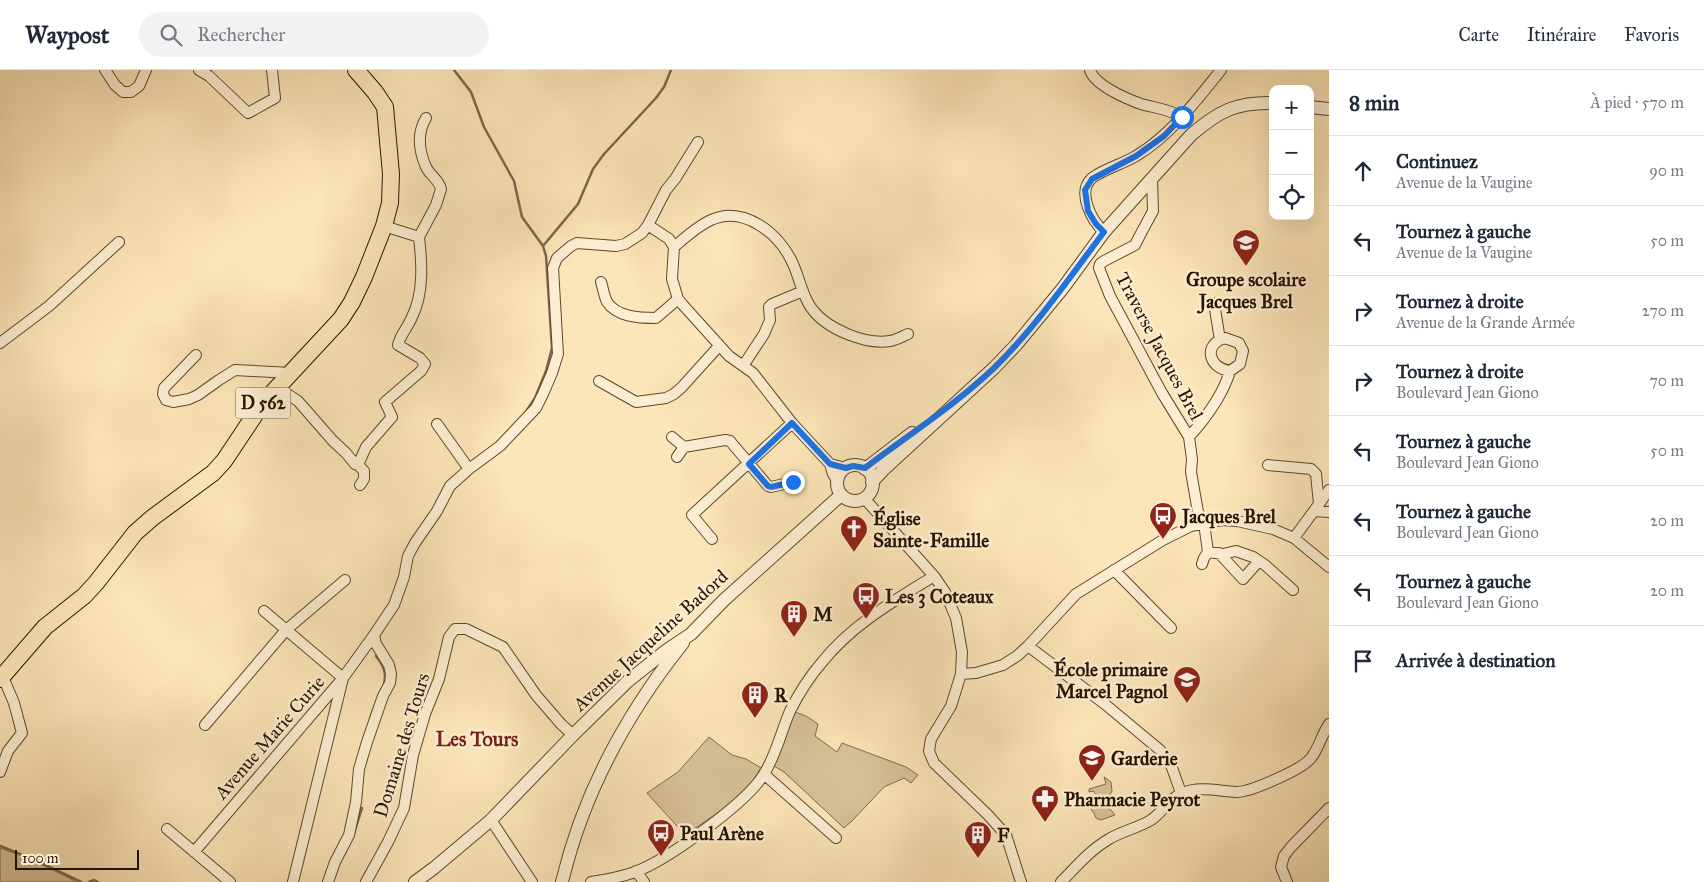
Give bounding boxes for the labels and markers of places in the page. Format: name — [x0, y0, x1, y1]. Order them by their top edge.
school or university icon: Groupe scolaire Jacques Brel — [1231, 228, 1261, 267]
place label: Groupe scolaire Jacques Brel — [1186, 268, 1306, 314]
bus stop icon: Jacques Brel — [1148, 501, 1178, 540]
place label: Église Sainte-Famille — [873, 505, 989, 552]
place label: Jacques Brel — [1179, 505, 1277, 529]
church icon: Église Sainte-Famille — [839, 514, 869, 553]
bus stop icon: Les 3 Coteaux — [851, 581, 881, 620]
place label: Les 3 Coteaux — [885, 585, 994, 609]
building icon: M — [779, 599, 809, 638]
place label: M — [813, 603, 833, 626]
place label: École primaire Marcel Pagnol — [1054, 656, 1169, 704]
school or university icon: École primaire Marcel Pagnol — [1172, 665, 1202, 704]
building icon: R — [740, 680, 770, 719]
place label: R — [774, 684, 789, 707]
school or university icon: Garderie — [1077, 743, 1107, 782]
place label: Garderie — [1111, 747, 1178, 770]
pharmacy icon: Pharmacie Peyrot — [1030, 784, 1060, 823]
place label: Pharmacie Peyrot — [1064, 788, 1201, 812]
bus stop icon: Paul Arène — [646, 818, 676, 857]
building icon: F — [963, 820, 993, 859]
place label: Paul Arène — [680, 822, 764, 845]
place label: F — [997, 824, 1010, 847]

